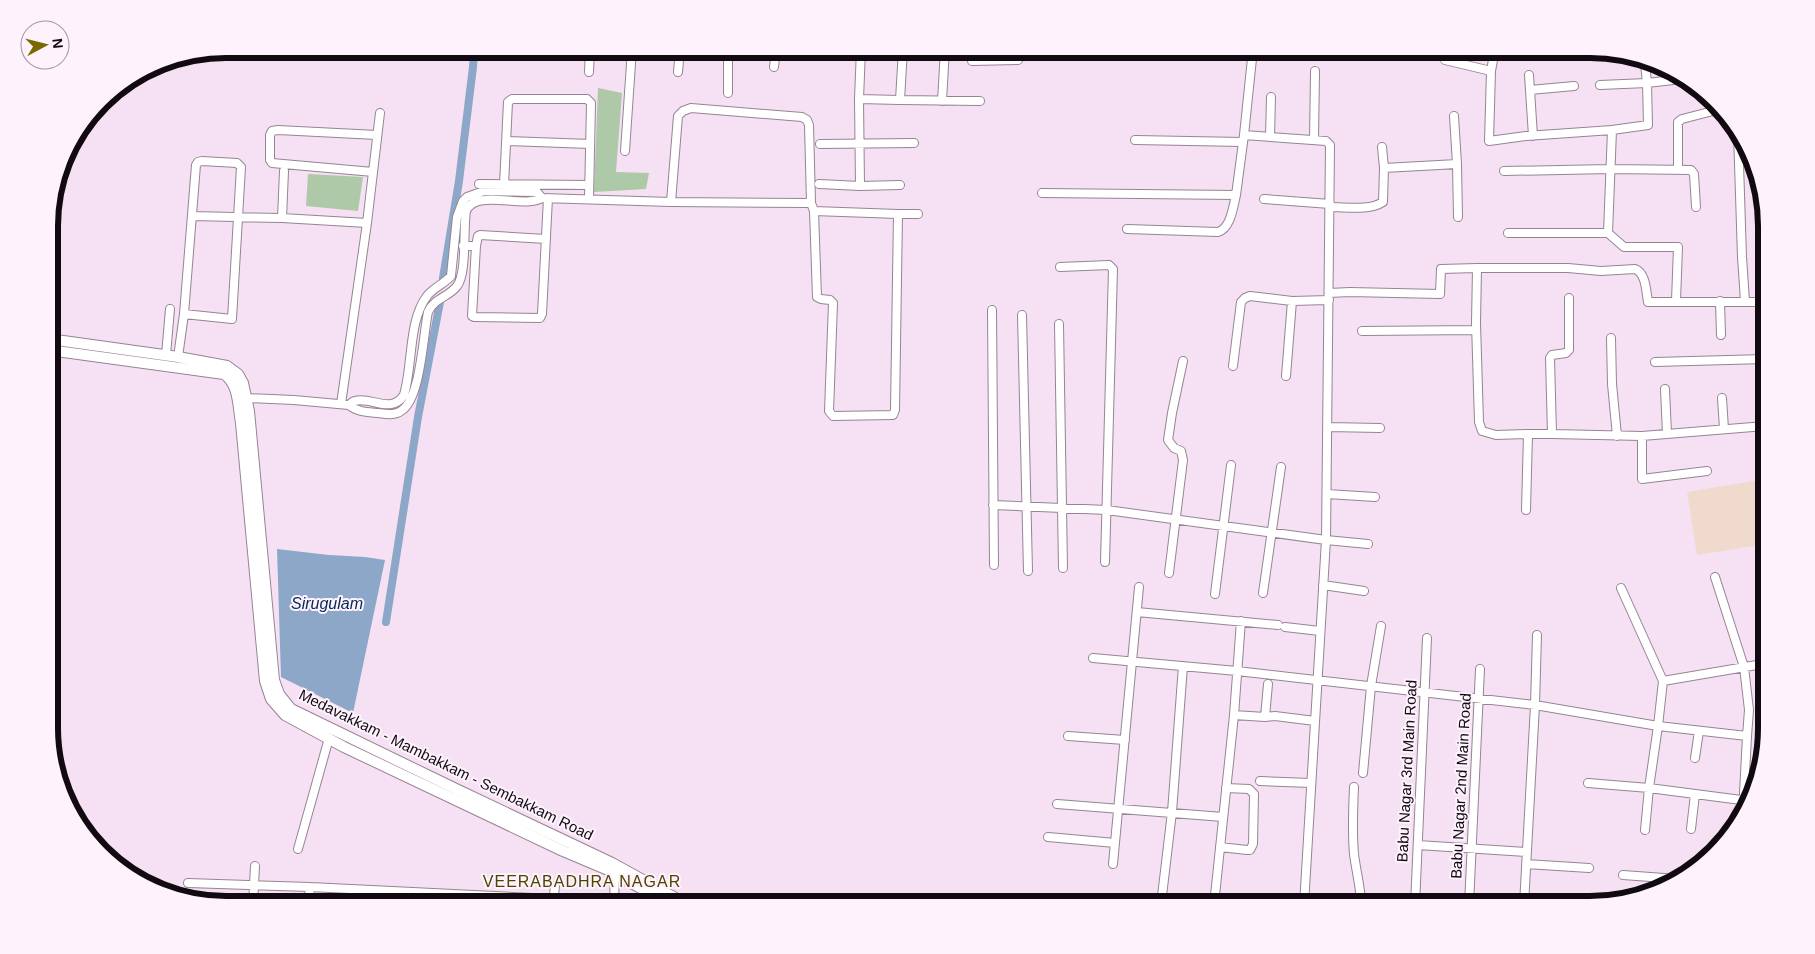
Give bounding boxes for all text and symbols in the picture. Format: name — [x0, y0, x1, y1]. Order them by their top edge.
north arrow — [20, 20, 70, 70]
text: N — [49, 37, 66, 49]
water label: Sirugulam — [291, 595, 363, 612]
street label: Babu Nagar 3rd Main Road — [1393, 679, 1420, 863]
street label: Medavakkam - Mambakkam - Sembakkam Road — [296, 686, 596, 843]
street label: Babu Nagar 2nd Main Road — [1447, 693, 1474, 879]
district label: VEERABADHRA NAGAR — [483, 873, 681, 890]

